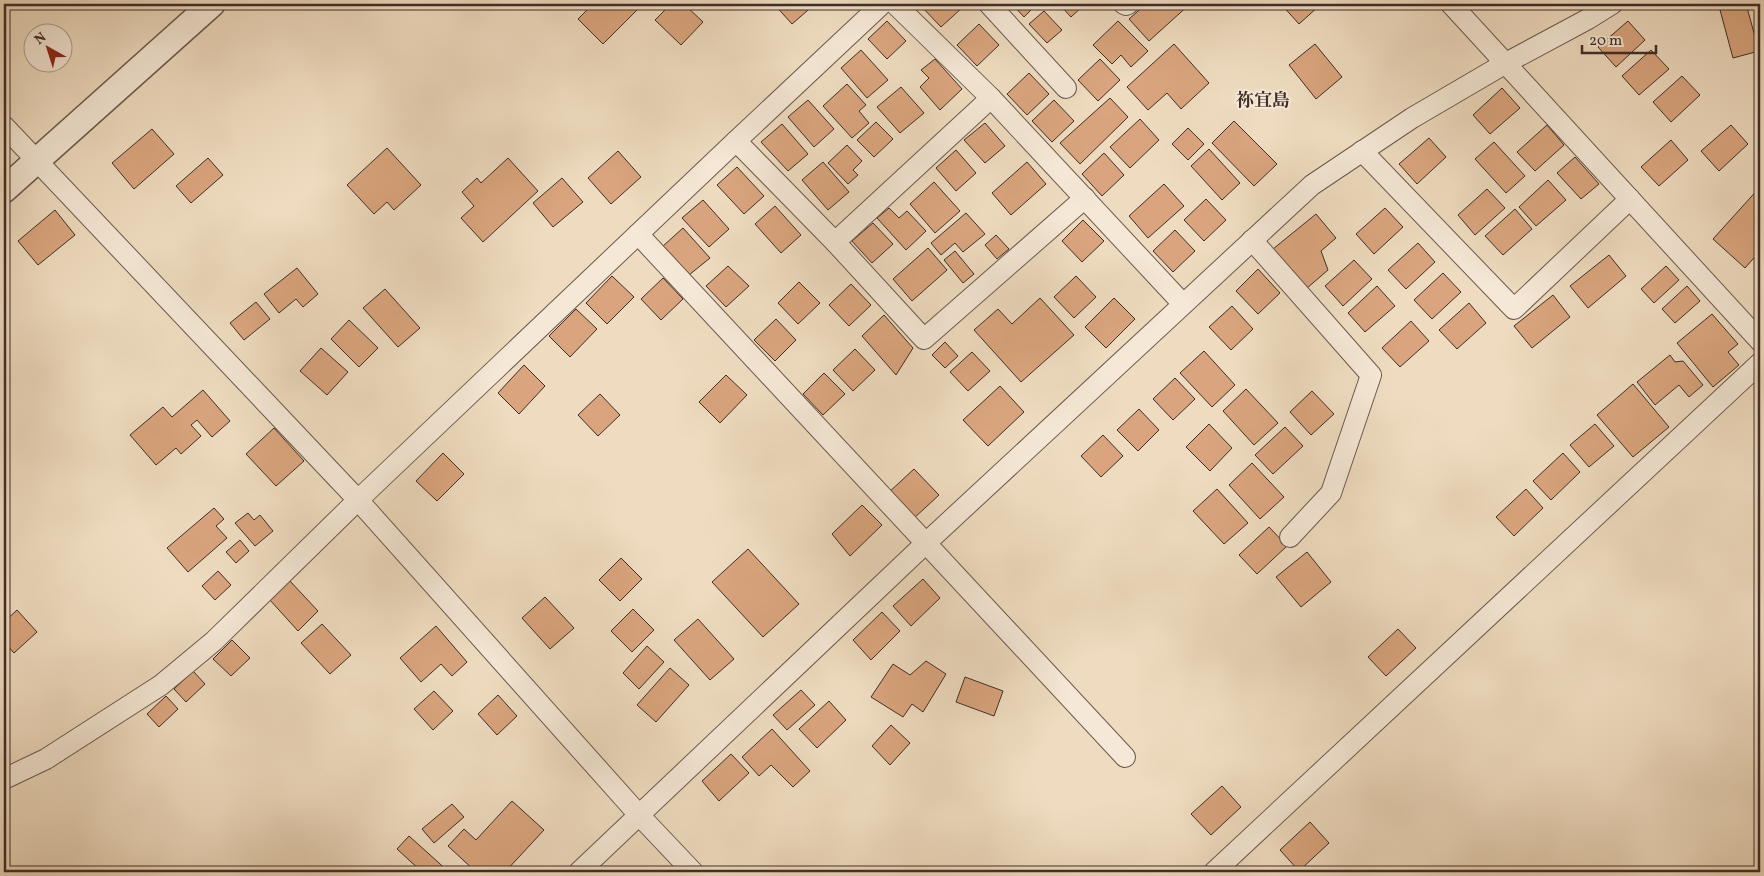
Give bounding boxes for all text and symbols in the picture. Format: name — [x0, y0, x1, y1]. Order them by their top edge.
north arrow — [22, 22, 72, 72]
scale bar — [1582, 22, 1655, 54]
text: N — [31, 28, 51, 50]
text: 20 m — [1589, 31, 1622, 52]
district label: 祢宜島 — [1236, 89, 1290, 114]

